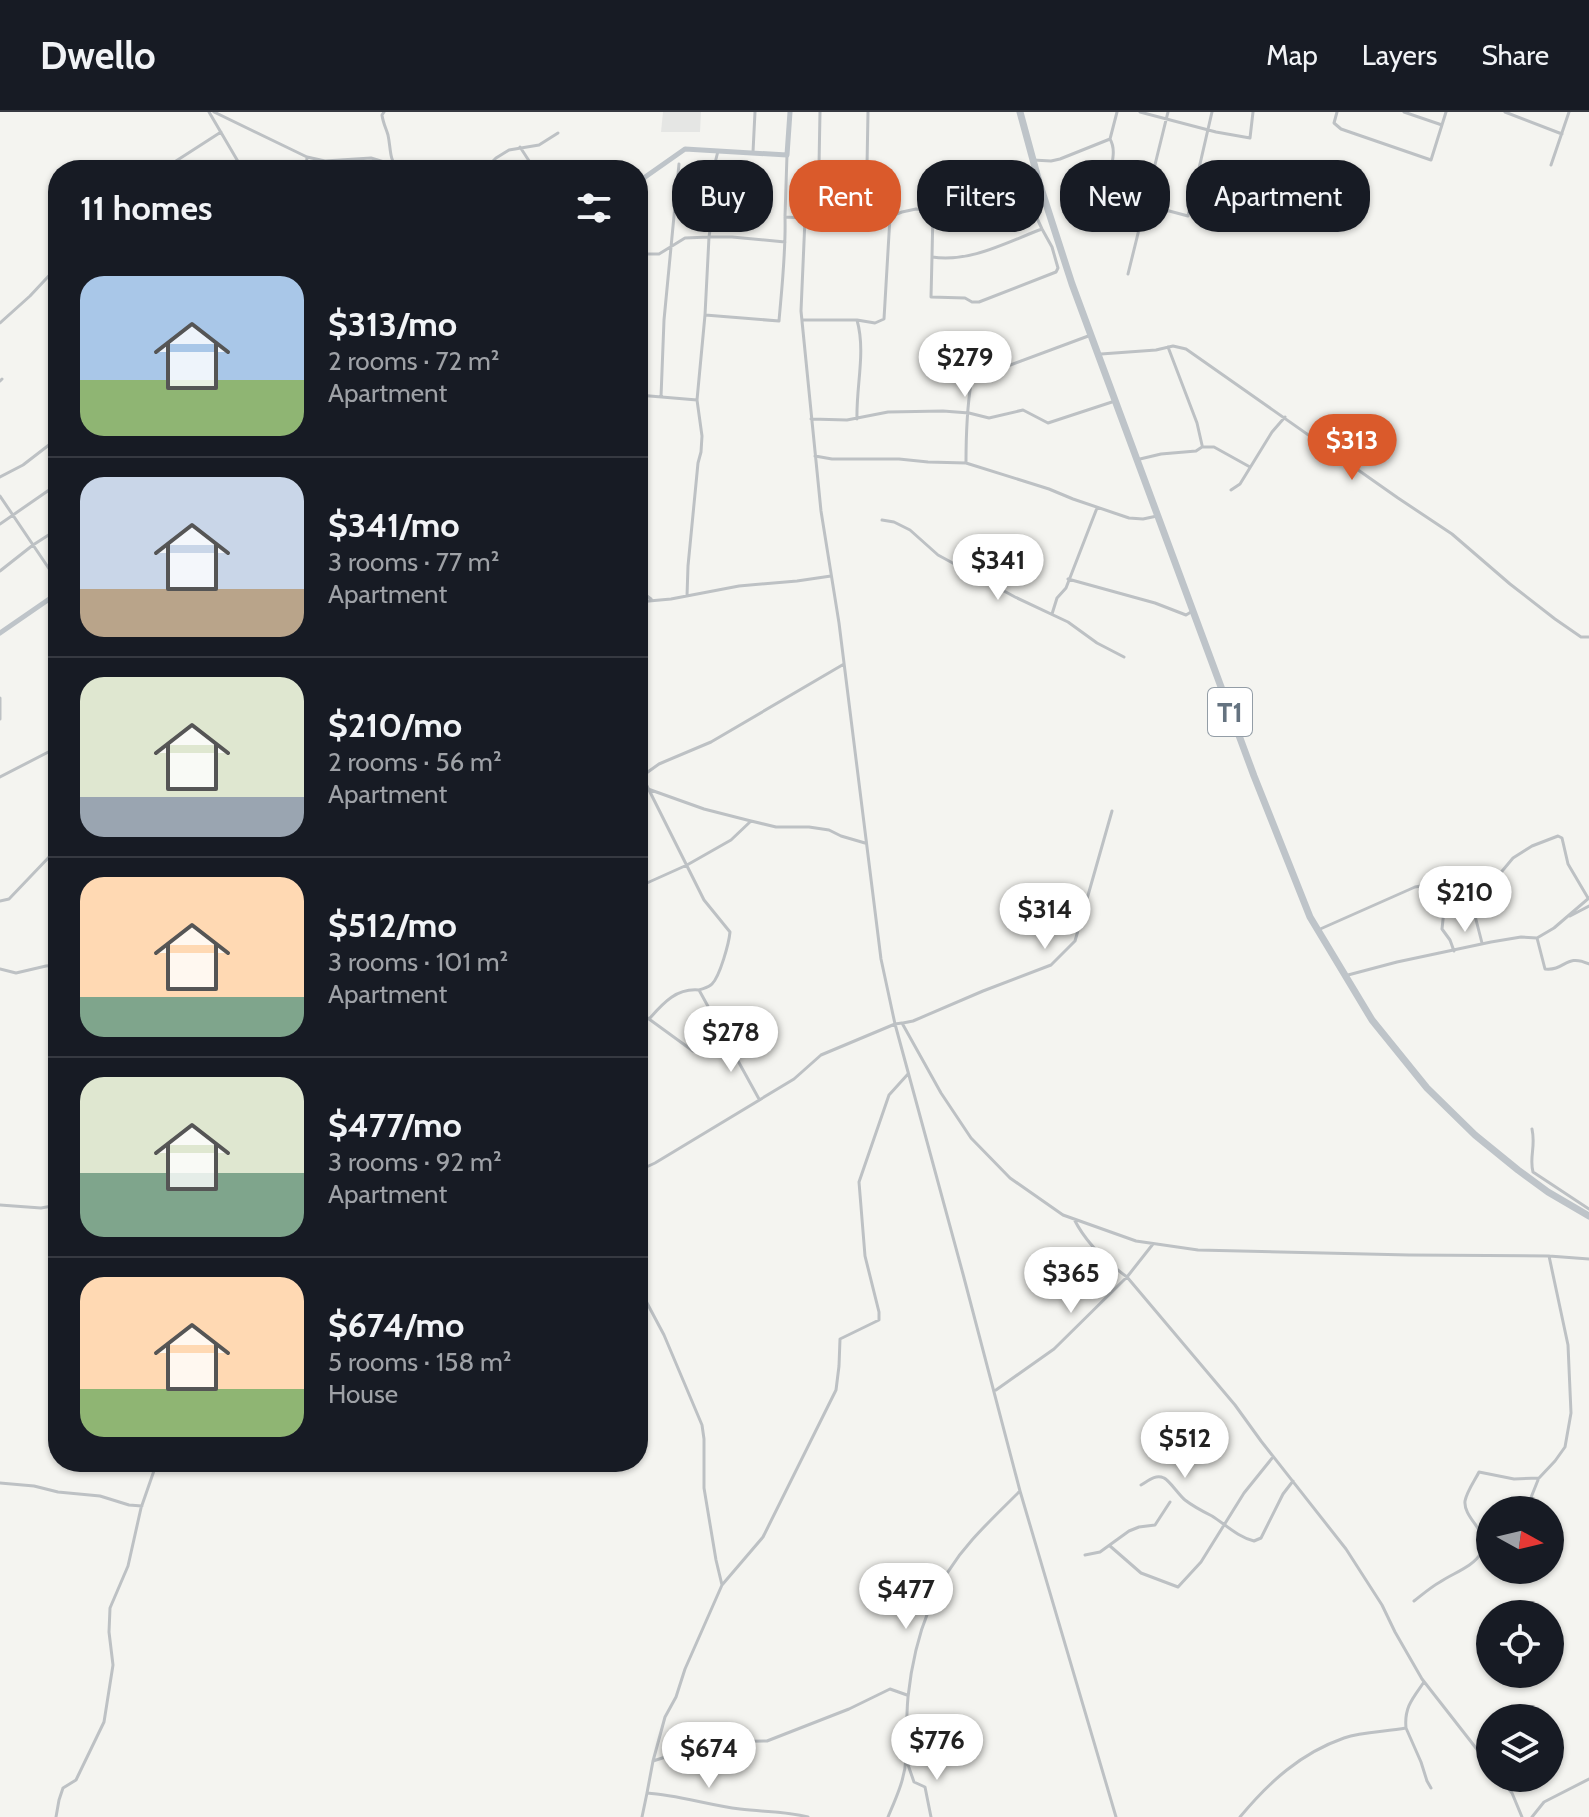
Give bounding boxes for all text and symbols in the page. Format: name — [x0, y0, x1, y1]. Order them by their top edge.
text: Dwello — [40, 32, 156, 79]
text: Map — [1266, 38, 1318, 72]
text: Layers — [1362, 38, 1437, 72]
text: Share — [1481, 38, 1549, 72]
chip: Buy — [672, 160, 773, 232]
chip: Rent — [789, 160, 901, 232]
chip: Filters — [917, 160, 1044, 232]
chip: New — [1060, 160, 1170, 232]
chip: Apartment — [1186, 160, 1370, 232]
icon: filters — [572, 186, 616, 230]
text: 11 homes — [80, 187, 212, 229]
text: $313/mo — [328, 303, 457, 345]
icon: home — [144, 308, 240, 404]
pin: $279 — [918, 331, 1012, 399]
text: $279 — [937, 341, 993, 373]
text: 2 rooms · 72 m² — [328, 345, 499, 377]
text: Apartment — [328, 377, 447, 409]
pin: $313 — [1305, 414, 1399, 482]
text: $313 — [1326, 424, 1378, 456]
text: $341/mo — [328, 504, 460, 546]
icon: home — [144, 509, 240, 605]
pin: $341 — [951, 534, 1045, 602]
text: $341 — [971, 544, 1025, 576]
text: 3 rooms · 77 m² — [328, 546, 499, 578]
text: Apartment — [328, 578, 447, 610]
road number: T1 — [1208, 688, 1252, 736]
text: $210/mo — [328, 704, 462, 746]
icon: home — [144, 709, 240, 805]
text: 2 rooms · 56 m² — [328, 746, 502, 778]
text: Apartment — [328, 778, 447, 810]
pin: $210 — [1418, 866, 1512, 934]
text: $210 — [1437, 876, 1493, 908]
pin: $314 — [998, 883, 1092, 951]
text: $314 — [1018, 893, 1072, 925]
text: $512/mo — [328, 904, 457, 946]
icon: home — [144, 909, 240, 1005]
text: 3 rooms · 101 m² — [328, 946, 508, 978]
text: Apartment — [328, 978, 447, 1010]
pin: $278 — [684, 1006, 778, 1074]
text: $278 — [702, 1016, 760, 1048]
text: $477/mo — [328, 1104, 462, 1146]
icon: home — [144, 1109, 240, 1205]
text: 3 rooms · 92 m² — [328, 1146, 502, 1178]
text: Apartment — [328, 1178, 447, 1210]
pin: $365 — [1024, 1247, 1118, 1315]
text: $365 — [1042, 1257, 1100, 1289]
text: $674/mo — [328, 1304, 464, 1346]
icon: home — [144, 1309, 240, 1405]
text: 5 rooms · 158 m² — [328, 1346, 511, 1378]
text: House — [328, 1378, 398, 1410]
pin: $512 — [1138, 1412, 1232, 1480]
text: $512 — [1159, 1422, 1211, 1454]
north arrow — [1476, 1496, 1564, 1584]
map controls — [1476, 1496, 1564, 1792]
pin: $477 — [859, 1563, 953, 1631]
text: $477 — [877, 1573, 935, 1605]
button: locate — [1476, 1600, 1564, 1688]
button: layers — [1476, 1704, 1564, 1792]
pin: $776 — [890, 1714, 984, 1782]
pin: $674 — [662, 1722, 756, 1790]
text: $776 — [909, 1724, 965, 1756]
text: $674 — [680, 1732, 738, 1764]

